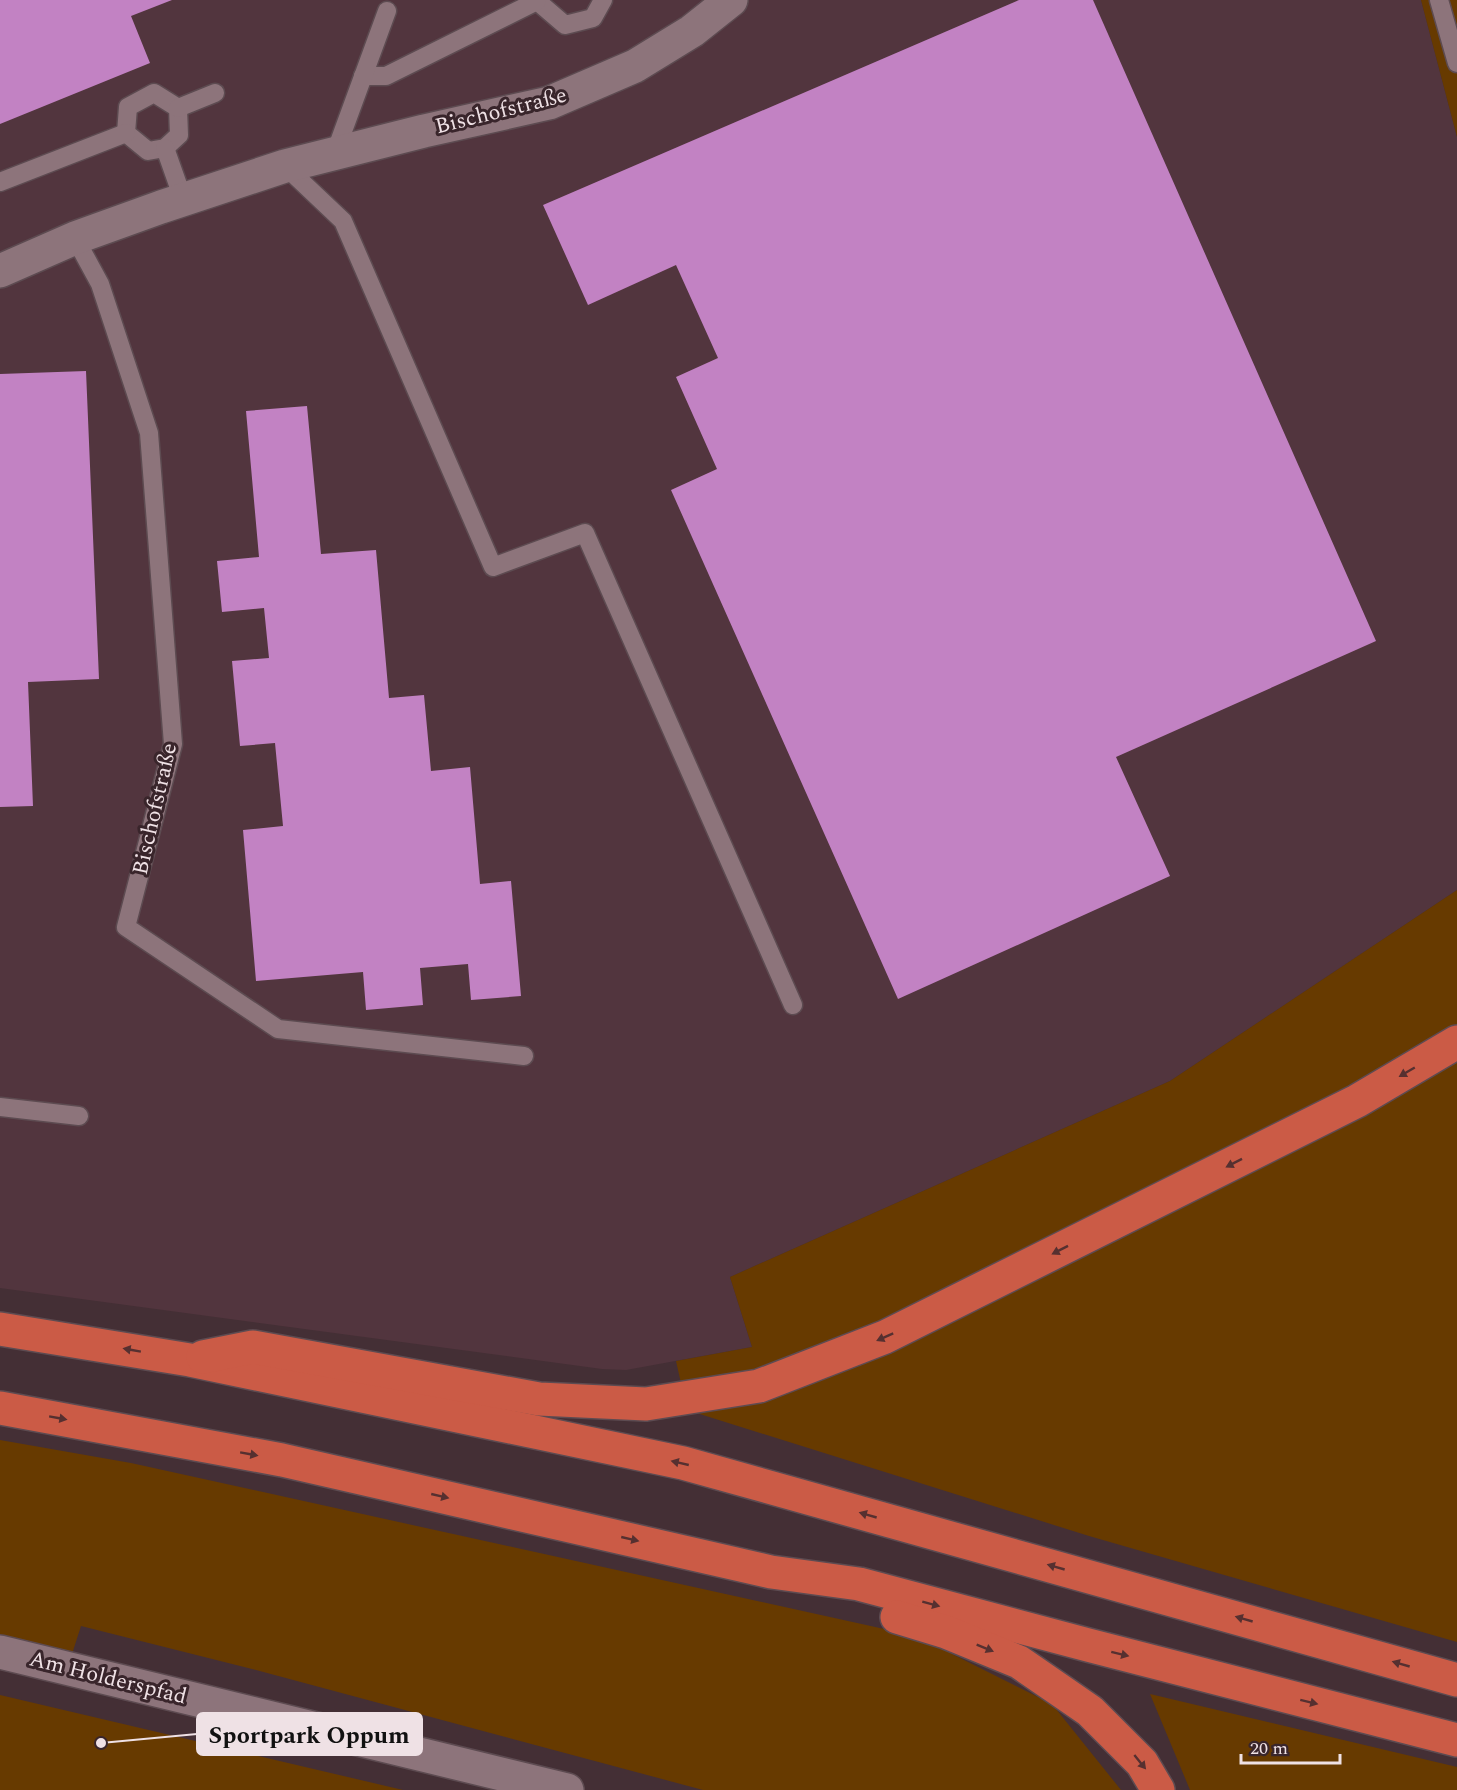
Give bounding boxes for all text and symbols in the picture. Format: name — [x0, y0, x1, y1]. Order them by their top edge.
street label: Bischofstraße — [432, 79, 570, 143]
street label: Bischofstraße — [124, 740, 186, 878]
one-way arrow — [1398, 1067, 1415, 1077]
one-way arrow — [1225, 1157, 1243, 1167]
one-way arrow — [1051, 1245, 1068, 1255]
one-way arrow — [876, 1332, 894, 1342]
one-way arrow — [122, 1345, 141, 1354]
one-way arrow — [48, 1414, 67, 1423]
one-way arrow — [240, 1450, 259, 1459]
one-way arrow — [671, 1457, 689, 1467]
one-way arrow — [430, 1491, 449, 1501]
one-way arrow — [859, 1509, 877, 1519]
one-way arrow — [620, 1535, 639, 1545]
one-way arrow — [1047, 1562, 1065, 1571]
one-way arrow — [923, 1600, 941, 1609]
one-way arrow — [1234, 1614, 1252, 1623]
street label: Am Holderspfad — [26, 1642, 190, 1714]
one-way arrow — [976, 1643, 994, 1653]
one-way arrow — [1111, 1649, 1129, 1659]
one-way arrow — [1392, 1659, 1410, 1668]
one-way arrow — [1300, 1698, 1318, 1707]
callout: Sportpark Oppum — [197, 1713, 422, 1755]
text: Sportpark Oppum — [208, 1718, 410, 1754]
scale bar — [1241, 1727, 1340, 1765]
text: 20 m — [1250, 1735, 1288, 1762]
one-way arrow — [1133, 1755, 1145, 1770]

